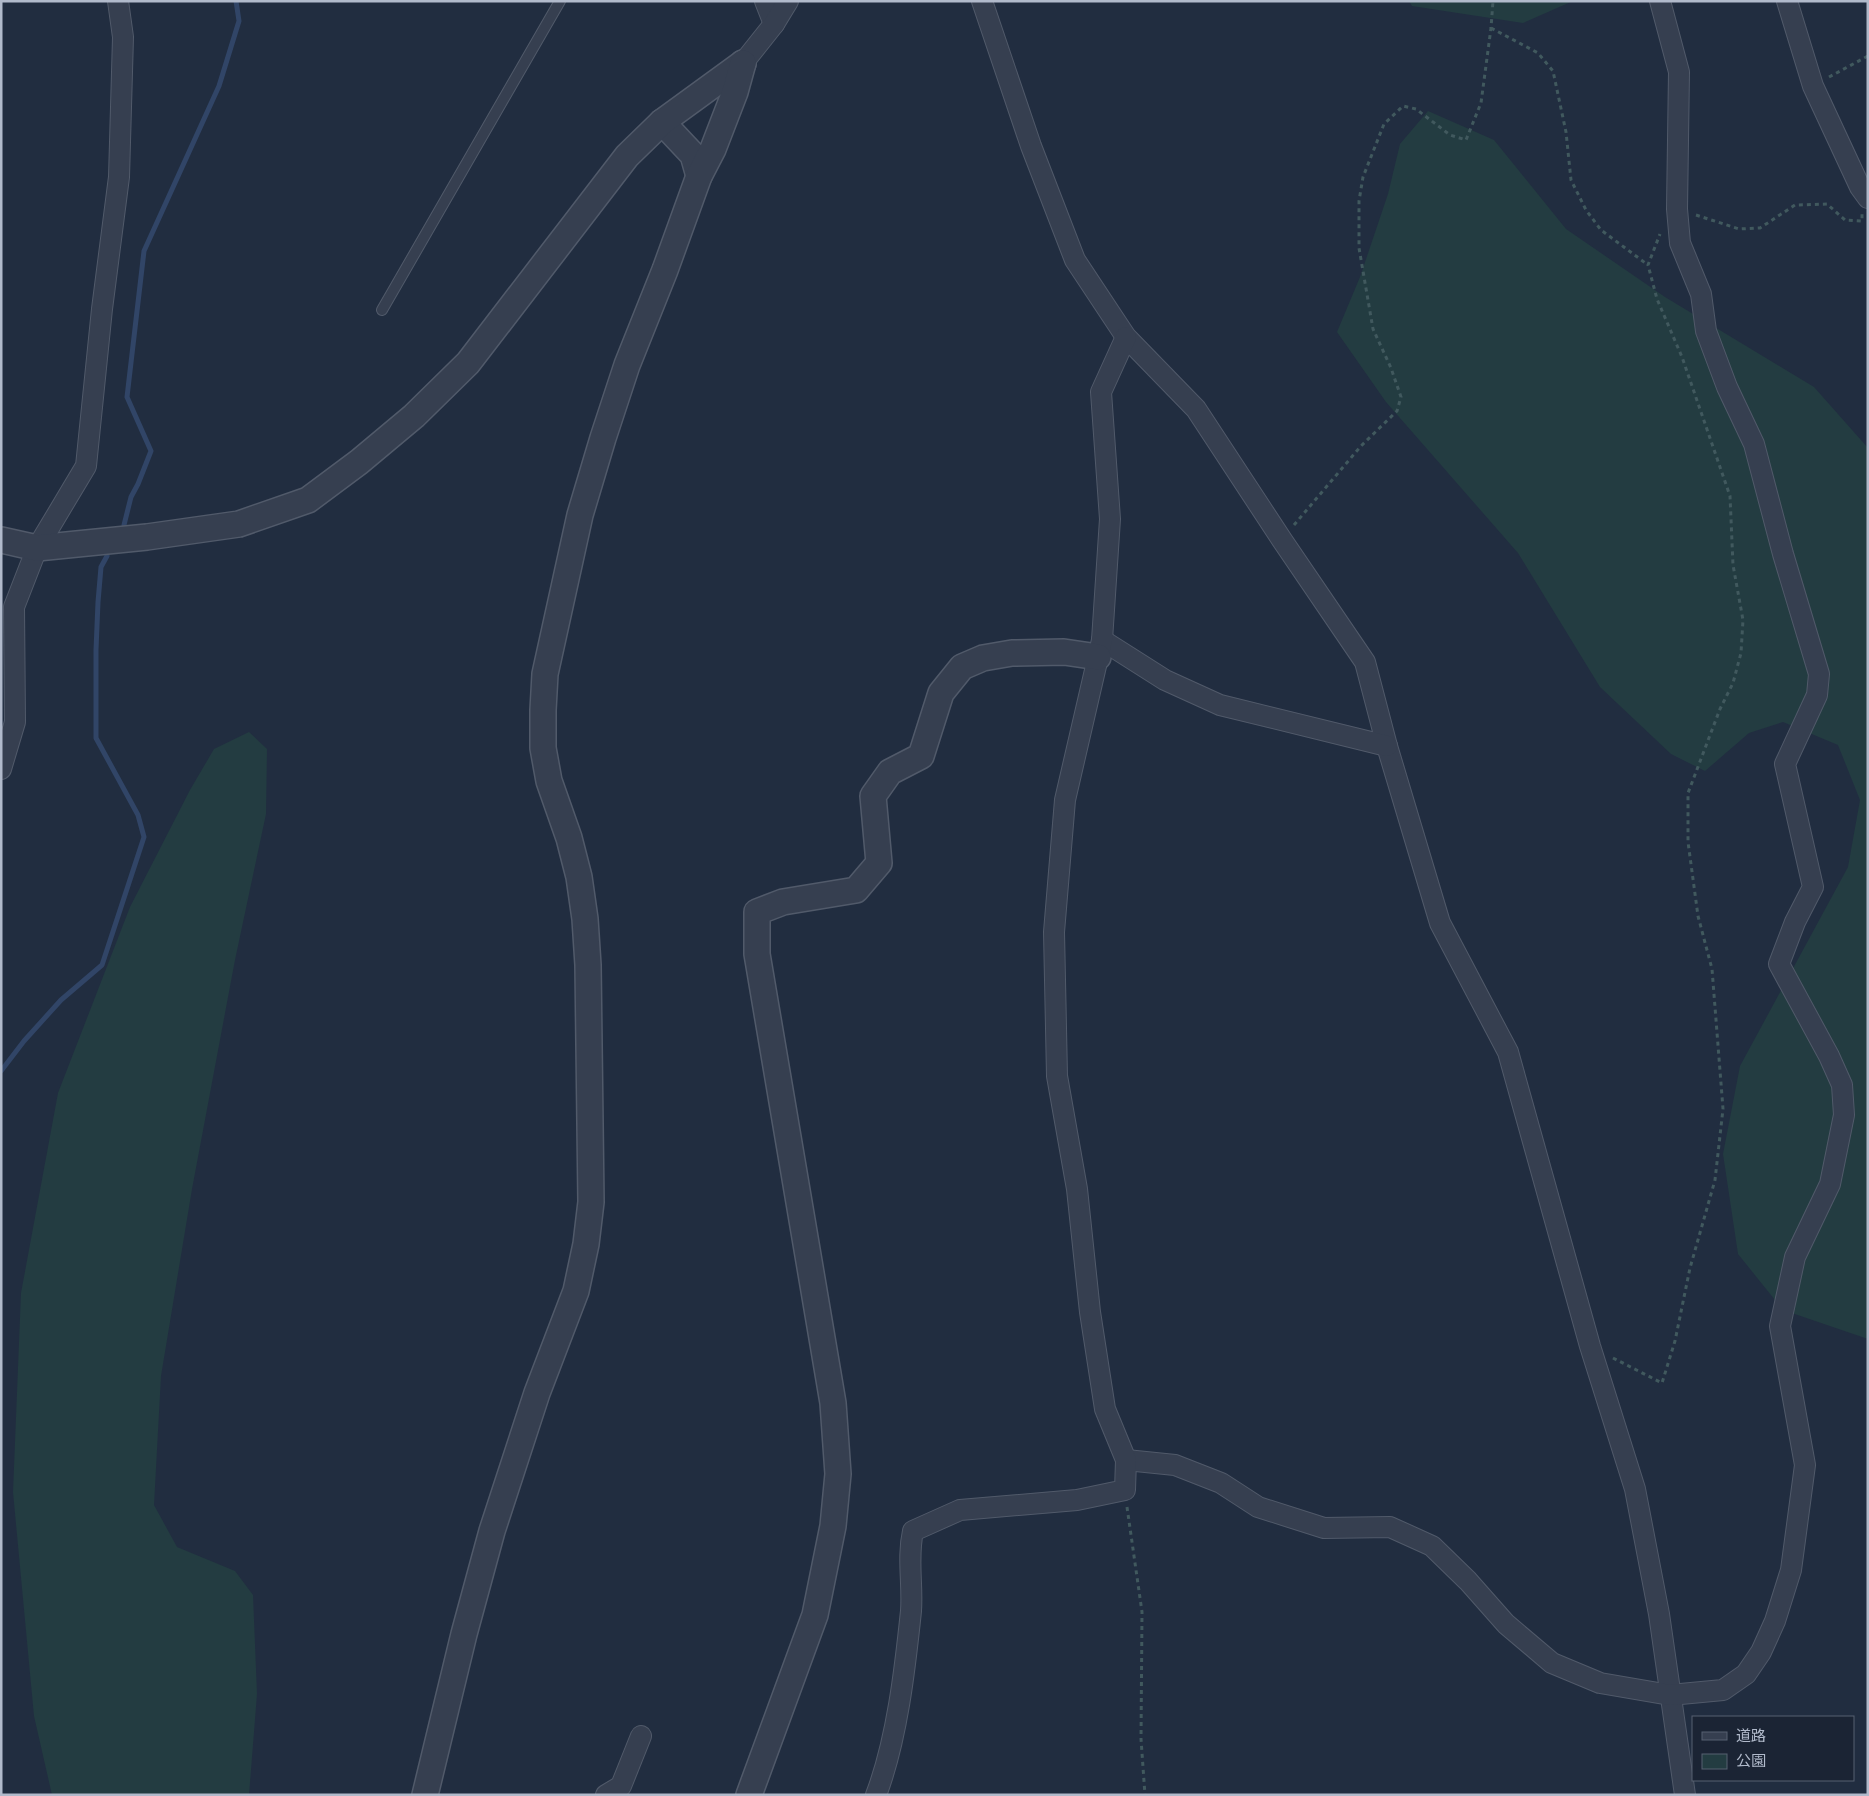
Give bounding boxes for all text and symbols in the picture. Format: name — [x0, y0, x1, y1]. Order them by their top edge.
legend — [1692, 1716, 1854, 1781]
text: 道路 — [1736, 1726, 1766, 1747]
text: 公園 — [1736, 1751, 1766, 1772]

